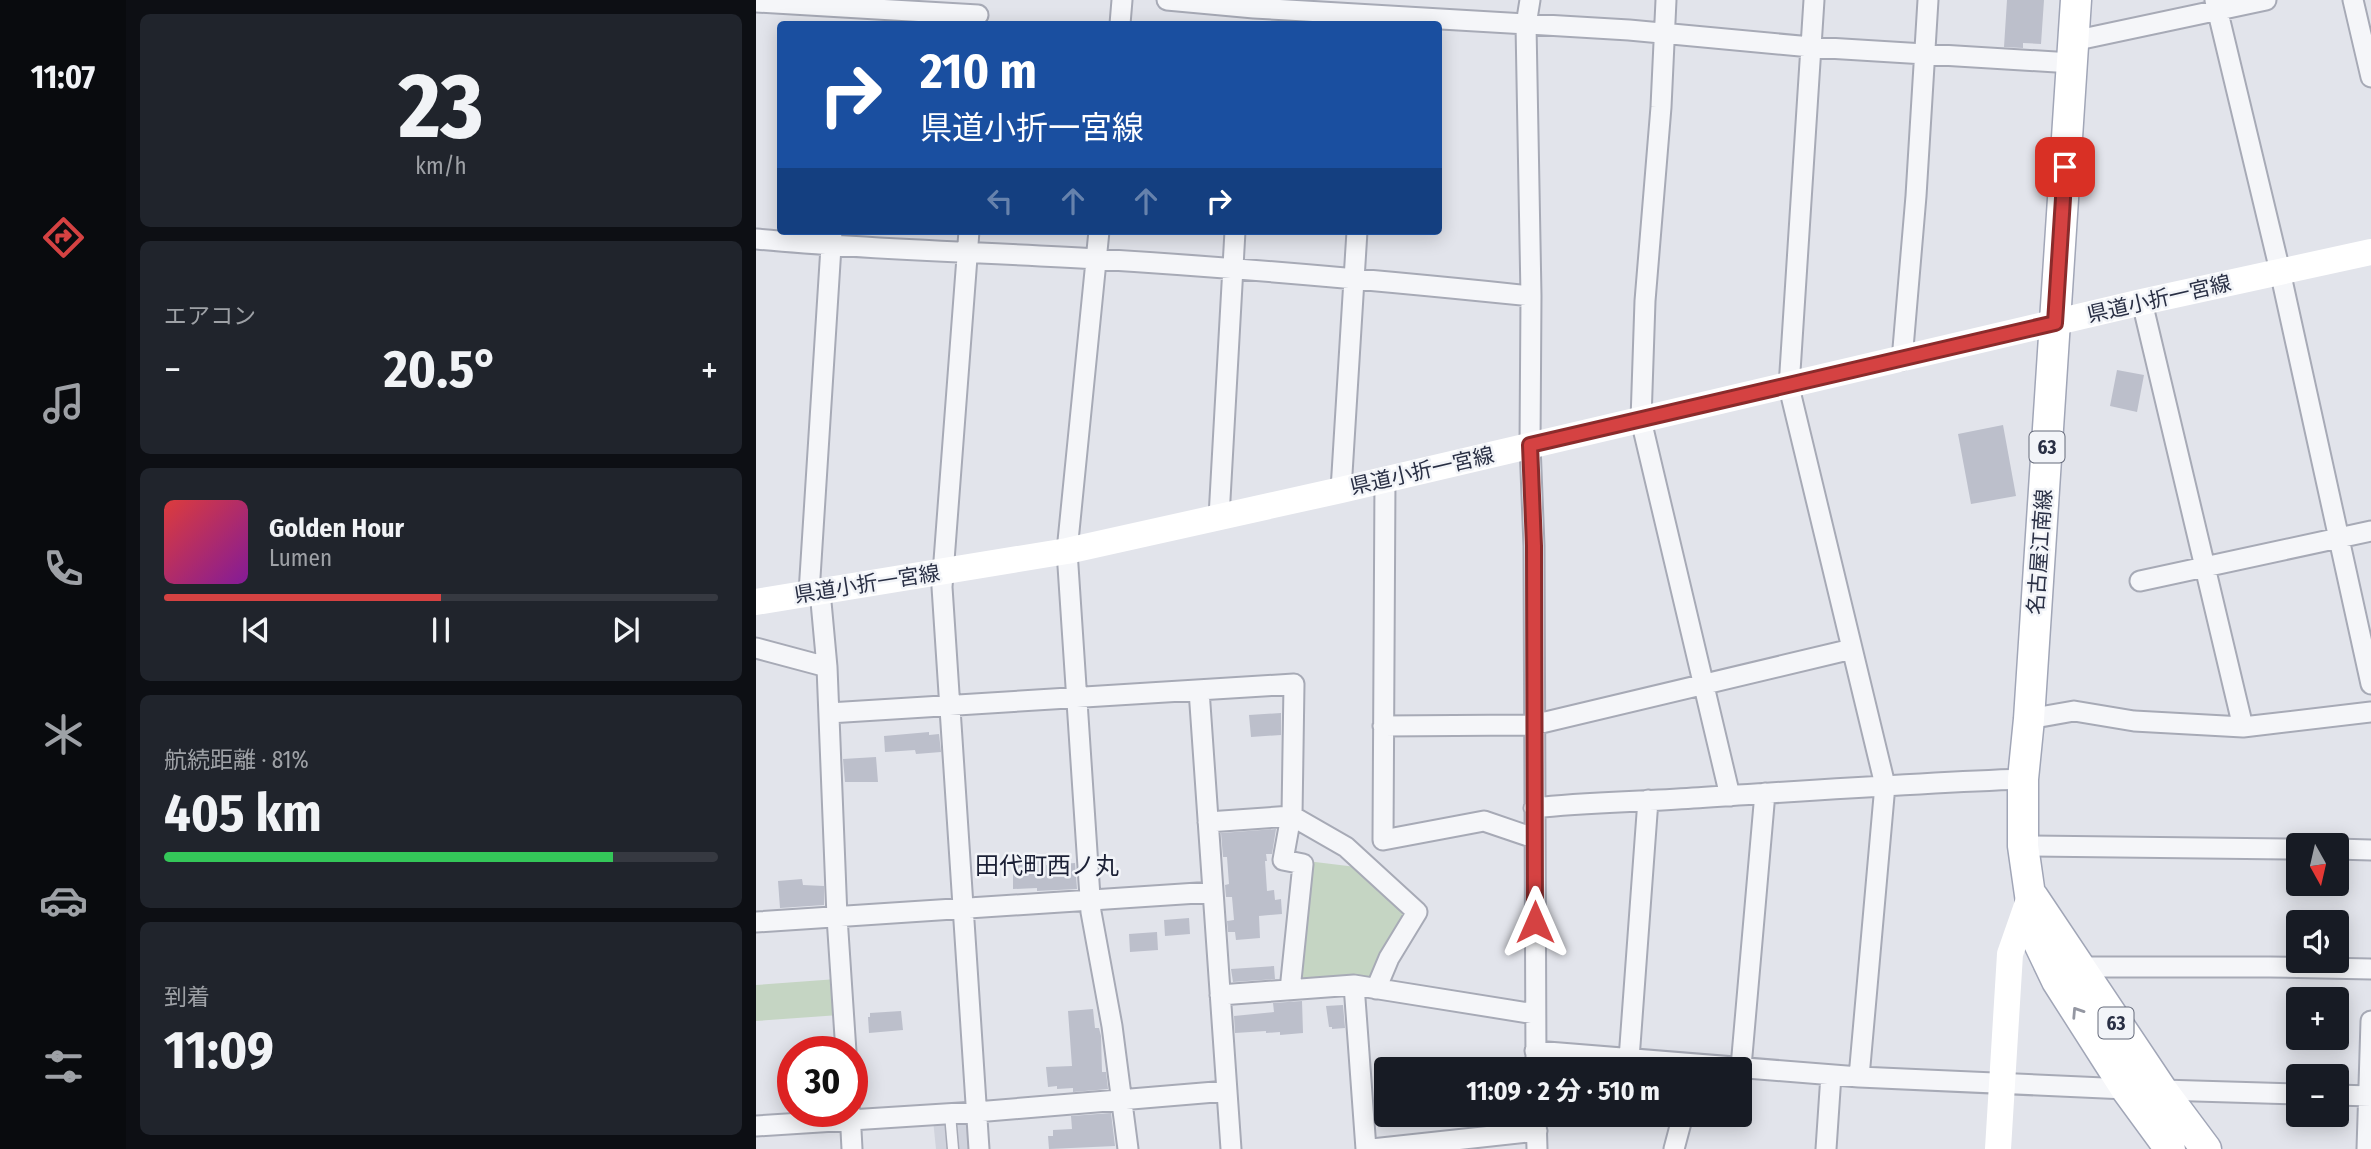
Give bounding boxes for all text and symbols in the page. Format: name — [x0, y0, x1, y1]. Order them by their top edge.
text: 210 m — [920, 42, 1037, 101]
icon: right — [805, 49, 896, 140]
text: 23 — [398, 52, 484, 161]
text: 11:07 — [31, 58, 95, 96]
text: 県道小折一宮線 — [920, 109, 1144, 147]
pin — [2035, 137, 2095, 197]
icon: arrive — [2046, 148, 2084, 186]
text: km/h — [415, 152, 467, 180]
icon: left — [981, 182, 1019, 220]
icon: ahead — [1054, 182, 1092, 220]
icon: ahead — [1127, 182, 1165, 220]
icon: right — [1200, 182, 1238, 220]
icon: directions — [39, 213, 88, 262]
street label: 県道小折一宮線 — [2084, 270, 2234, 328]
text: エアコン — [164, 302, 256, 330]
text: 20.5° — [384, 338, 498, 401]
text: − — [164, 347, 181, 393]
text: + — [701, 347, 718, 393]
icon: music — [39, 379, 88, 428]
road number: 63 — [2030, 432, 2064, 462]
street label: 県道小折一宮線 — [1347, 442, 1497, 500]
street label: 名古屋江南線 — [2023, 488, 2057, 616]
text: Golden Hour — [269, 513, 404, 544]
icon: phone — [39, 544, 88, 593]
text: Lumen — [269, 544, 332, 572]
street label: 県道小折一宮線 — [792, 560, 942, 608]
icon: previous — [237, 611, 275, 649]
icon: pause — [422, 611, 460, 649]
icon: next — [607, 611, 645, 649]
icon: climate — [39, 710, 88, 759]
text: 航続距離 · 81% — [164, 746, 309, 774]
text: 405 km — [164, 782, 322, 845]
north arrow — [2286, 833, 2348, 896]
map controls — [2286, 833, 2349, 1127]
district label: 田代町西ノ丸 — [975, 852, 1119, 880]
icon: car — [39, 876, 88, 925]
position arrow — [1498, 885, 1572, 959]
button: sound — [2286, 910, 2349, 973]
text: 到着 — [164, 983, 210, 1011]
button: + — [2286, 987, 2349, 1050]
one-way arrow — [2072, 1006, 2085, 1019]
road number: 63 — [2098, 1007, 2134, 1038]
text: 11:09 — [164, 1019, 274, 1082]
speed limit sign: 30 — [777, 1036, 868, 1127]
icon: filters — [39, 1042, 88, 1091]
button: − — [2286, 1064, 2349, 1127]
text: 11:09 · 2 分 · 510 m — [1466, 1076, 1660, 1107]

